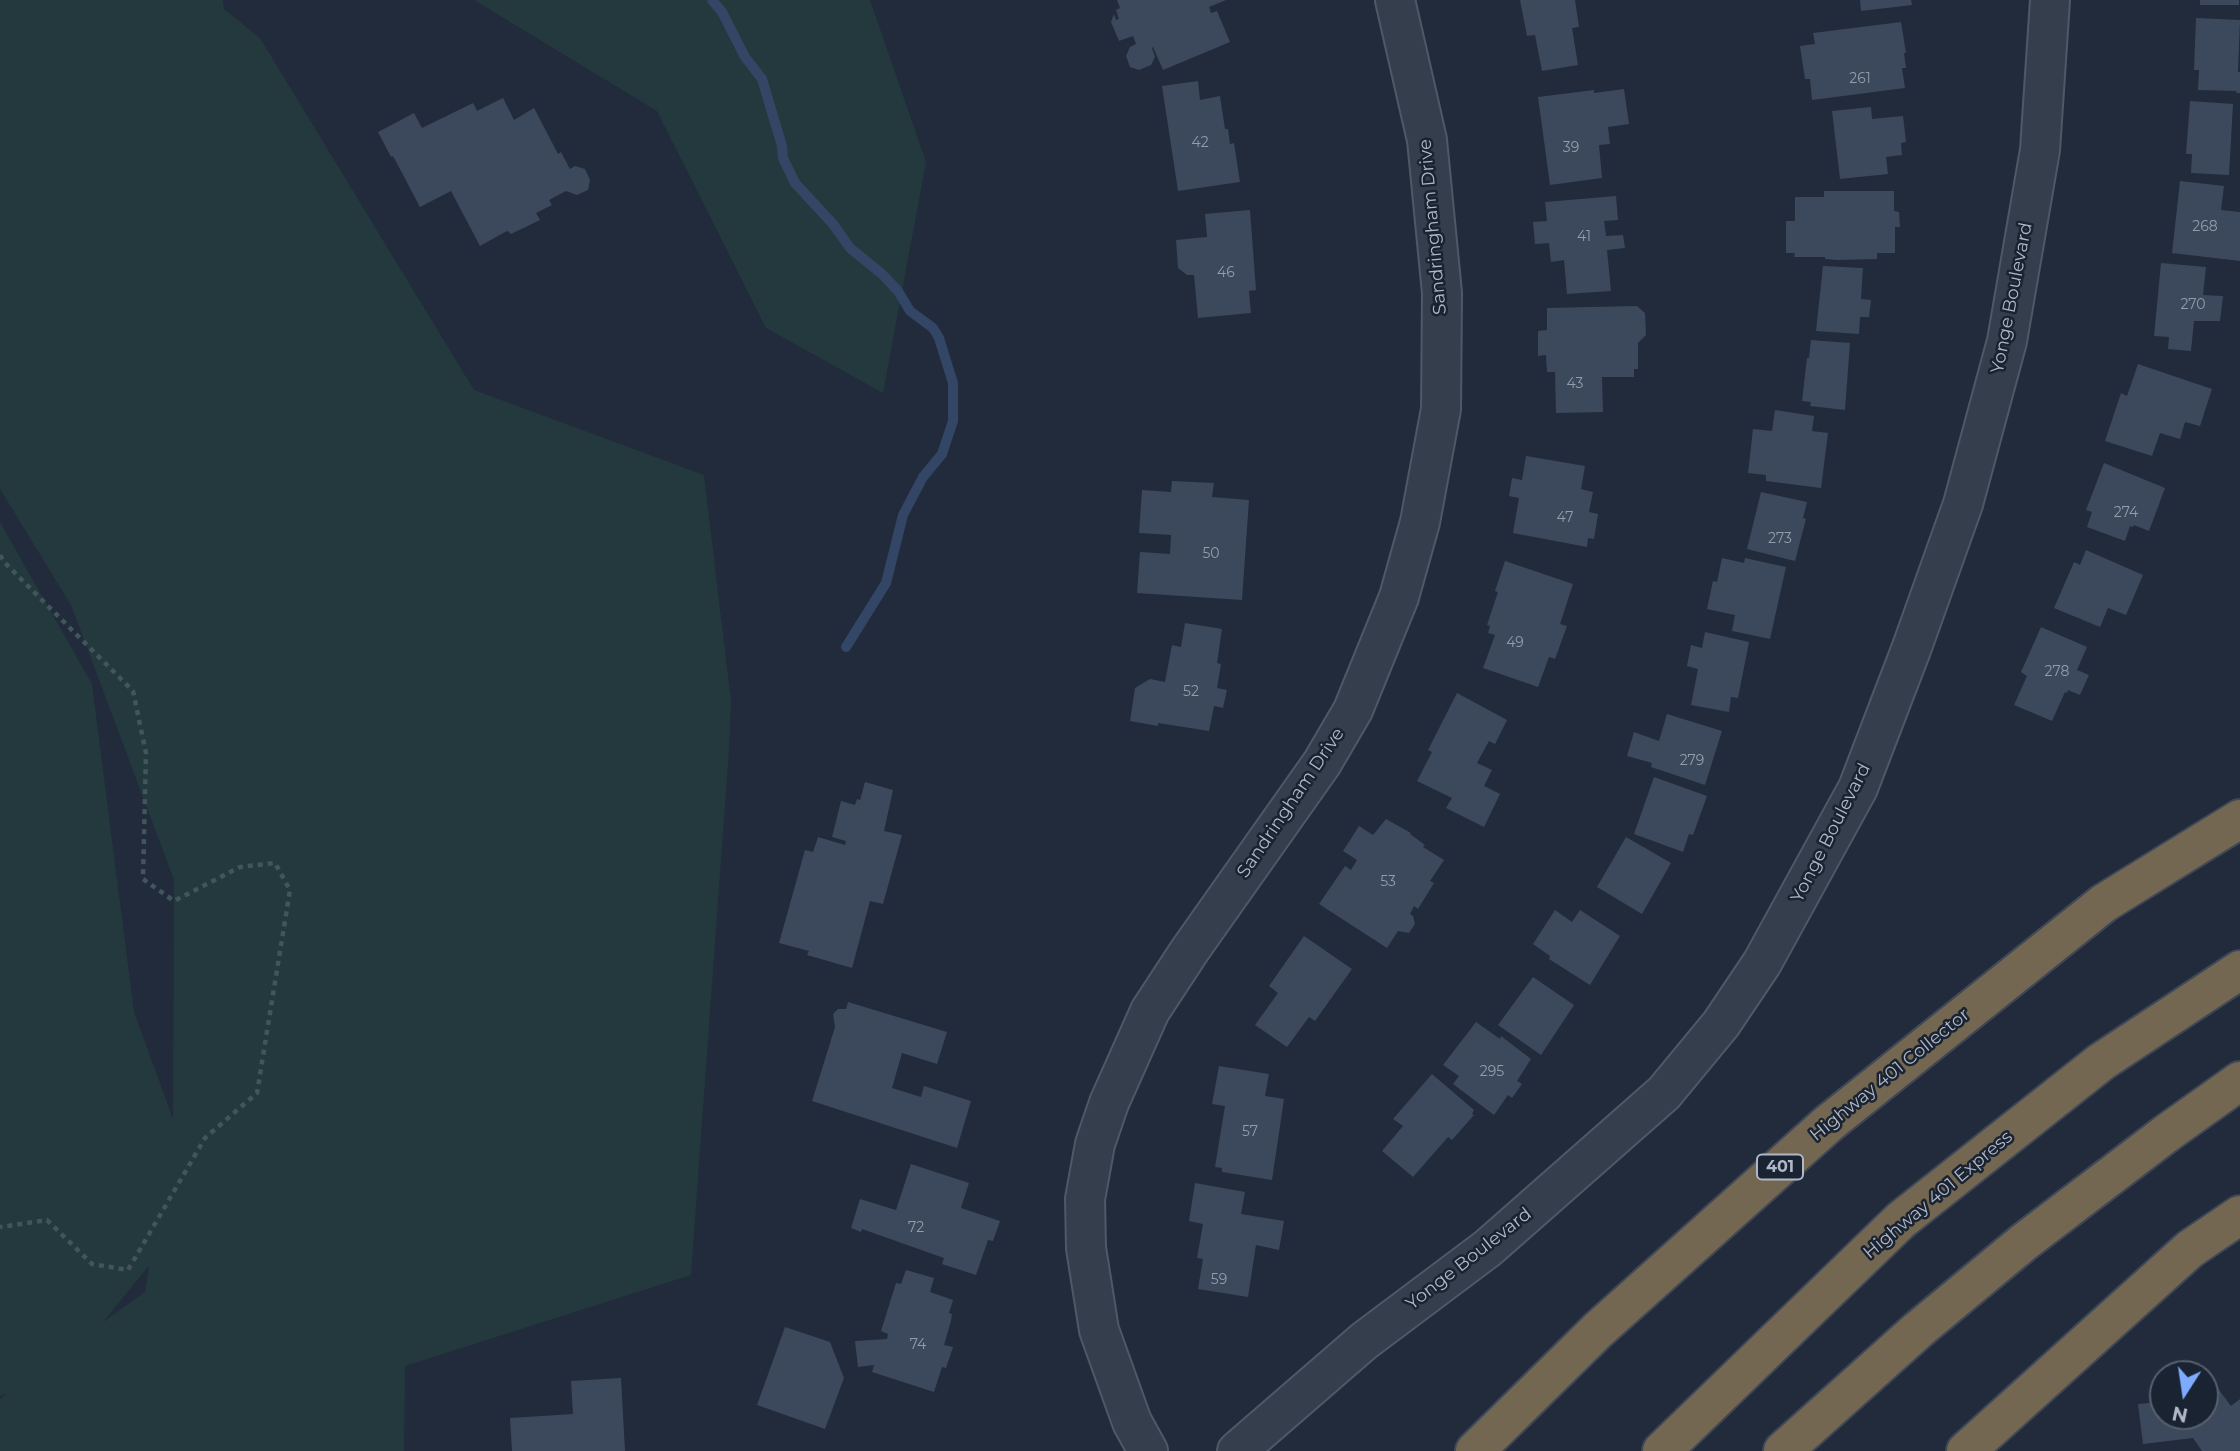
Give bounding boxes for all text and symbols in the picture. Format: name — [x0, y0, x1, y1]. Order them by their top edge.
house number: 261 — [1849, 71, 1871, 87]
house number: 42 — [1191, 135, 1209, 151]
street label: Sandringham Drive — [1415, 138, 1451, 316]
house number: 39 — [1563, 140, 1579, 156]
house number: 268 — [2192, 219, 2218, 235]
street label: Yonge Boulevard — [1987, 221, 2037, 375]
house number: 41 — [1577, 229, 1591, 245]
house number: 46 — [1217, 265, 1235, 281]
house number: 270 — [2180, 297, 2206, 313]
house number: 43 — [1567, 376, 1583, 392]
house number: 274 — [2114, 505, 2138, 521]
house number: 47 — [1557, 510, 1573, 526]
house number: 273 — [1768, 531, 1792, 547]
house number: 50 — [1202, 546, 1220, 562]
house number: 49 — [1506, 635, 1524, 651]
house number: 278 — [2045, 664, 2069, 680]
house number: 52 — [1183, 684, 1199, 700]
street label: Sandringham Drive — [1233, 724, 1349, 882]
house number: 279 — [1680, 753, 1704, 769]
street label: Yonge Boulevard — [1787, 760, 1875, 906]
house number: 53 — [1380, 874, 1396, 890]
street label: Highway 401 Collector — [1806, 1004, 1974, 1146]
house number: 295 — [1480, 1064, 1504, 1080]
house number: 57 — [1242, 1124, 1258, 1140]
street label: Highway 401 Express — [1859, 1126, 2017, 1264]
road number: 401 — [1757, 1154, 1803, 1180]
street label: Yonge Boulevard — [1402, 1203, 1536, 1315]
house number: 72 — [908, 1220, 924, 1236]
house number: 59 — [1211, 1272, 1227, 1288]
house number: 74 — [910, 1337, 926, 1353]
north arrow — [2149, 1360, 2219, 1430]
text: N — [2170, 1401, 2190, 1427]

